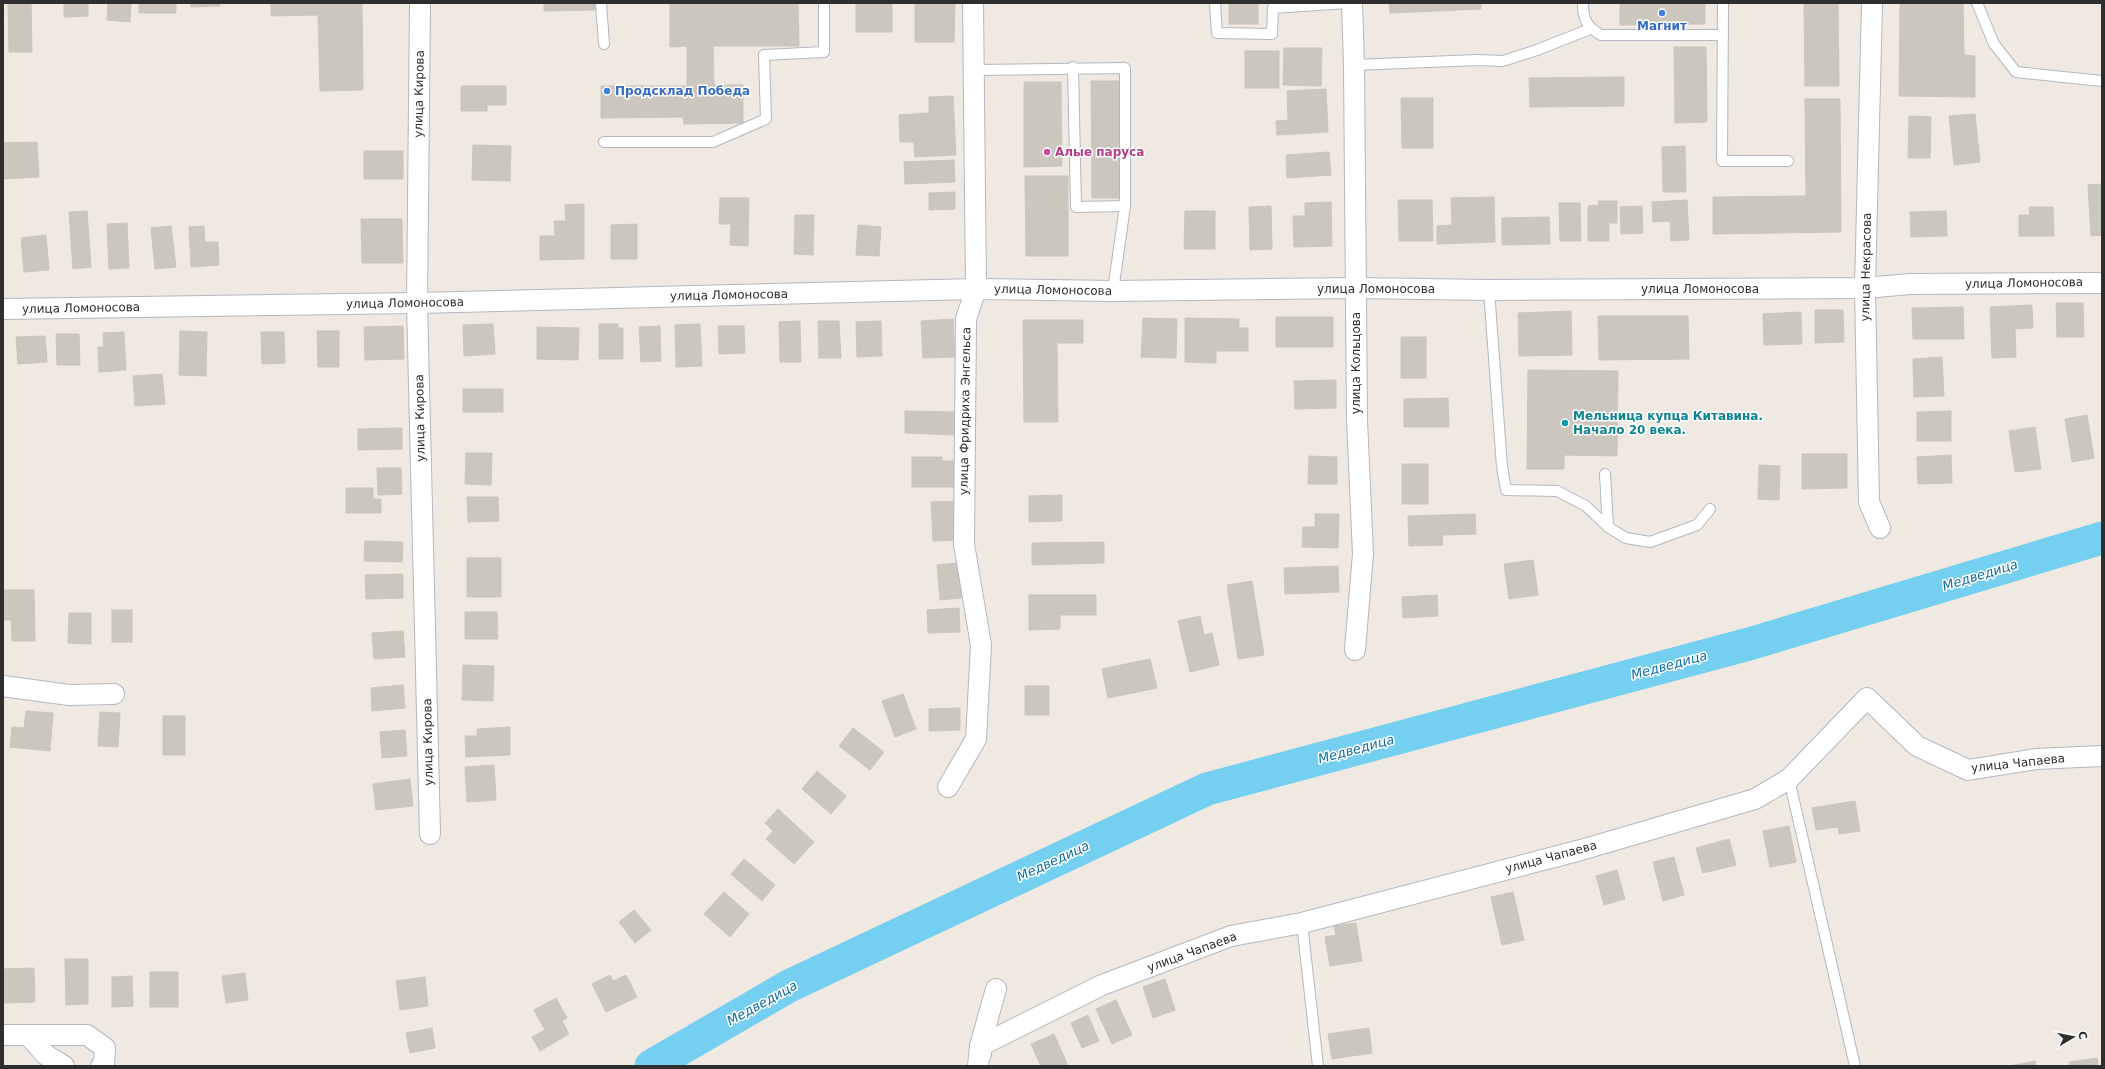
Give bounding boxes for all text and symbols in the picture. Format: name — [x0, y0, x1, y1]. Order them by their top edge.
marker: Магнит — [1657, 8, 1667, 18]
place label: Магнит — [1637, 19, 1687, 33]
street label: улица Кирова — [411, 50, 427, 138]
place label: Продсклад Победа — [615, 84, 750, 98]
marker: Продсклад Победа — [602, 86, 612, 96]
place label: Алые паруса — [1055, 145, 1144, 159]
marker: Алые паруса — [1042, 147, 1052, 157]
street label: улица Некрасова — [1858, 212, 1874, 322]
street label: улица Ломоносова — [1965, 275, 2083, 291]
street label: улица Ломоносова — [994, 282, 1112, 298]
street label: улица Ломоносова — [1317, 282, 1435, 296]
street label: улица Ломоносова — [1641, 282, 1759, 296]
street label: улица Ломоносова — [670, 287, 788, 303]
street label: улица Ломоносова — [346, 295, 464, 311]
street label: улица Ломоносова — [22, 300, 140, 316]
street label: улица Кольцова — [1349, 312, 1363, 414]
street label: улица Фридриха Энгельса — [957, 327, 973, 495]
street label: улица Кирова — [412, 374, 428, 462]
place label: Мельница купца Китавина. Начало 20 века. — [1573, 409, 1763, 437]
marker: Мельница купца Китавина. Начало 20 века. — [1560, 418, 1570, 428]
water label: Медведица — [1940, 556, 2020, 594]
water label: Медведица — [1629, 648, 1709, 682]
street label: улица Кирова — [420, 698, 436, 786]
water label: Медведица — [1316, 732, 1396, 766]
street label: улица Чапаева — [1970, 751, 2066, 775]
water label: Медведица — [1014, 838, 1092, 884]
street label: улица Чапаева — [1504, 838, 1598, 876]
street label: улица Чапаева — [1145, 929, 1239, 975]
water label: Медведица — [724, 977, 800, 1028]
north arrow — [2053, 1017, 2093, 1057]
text: С — [2075, 1030, 2089, 1040]

